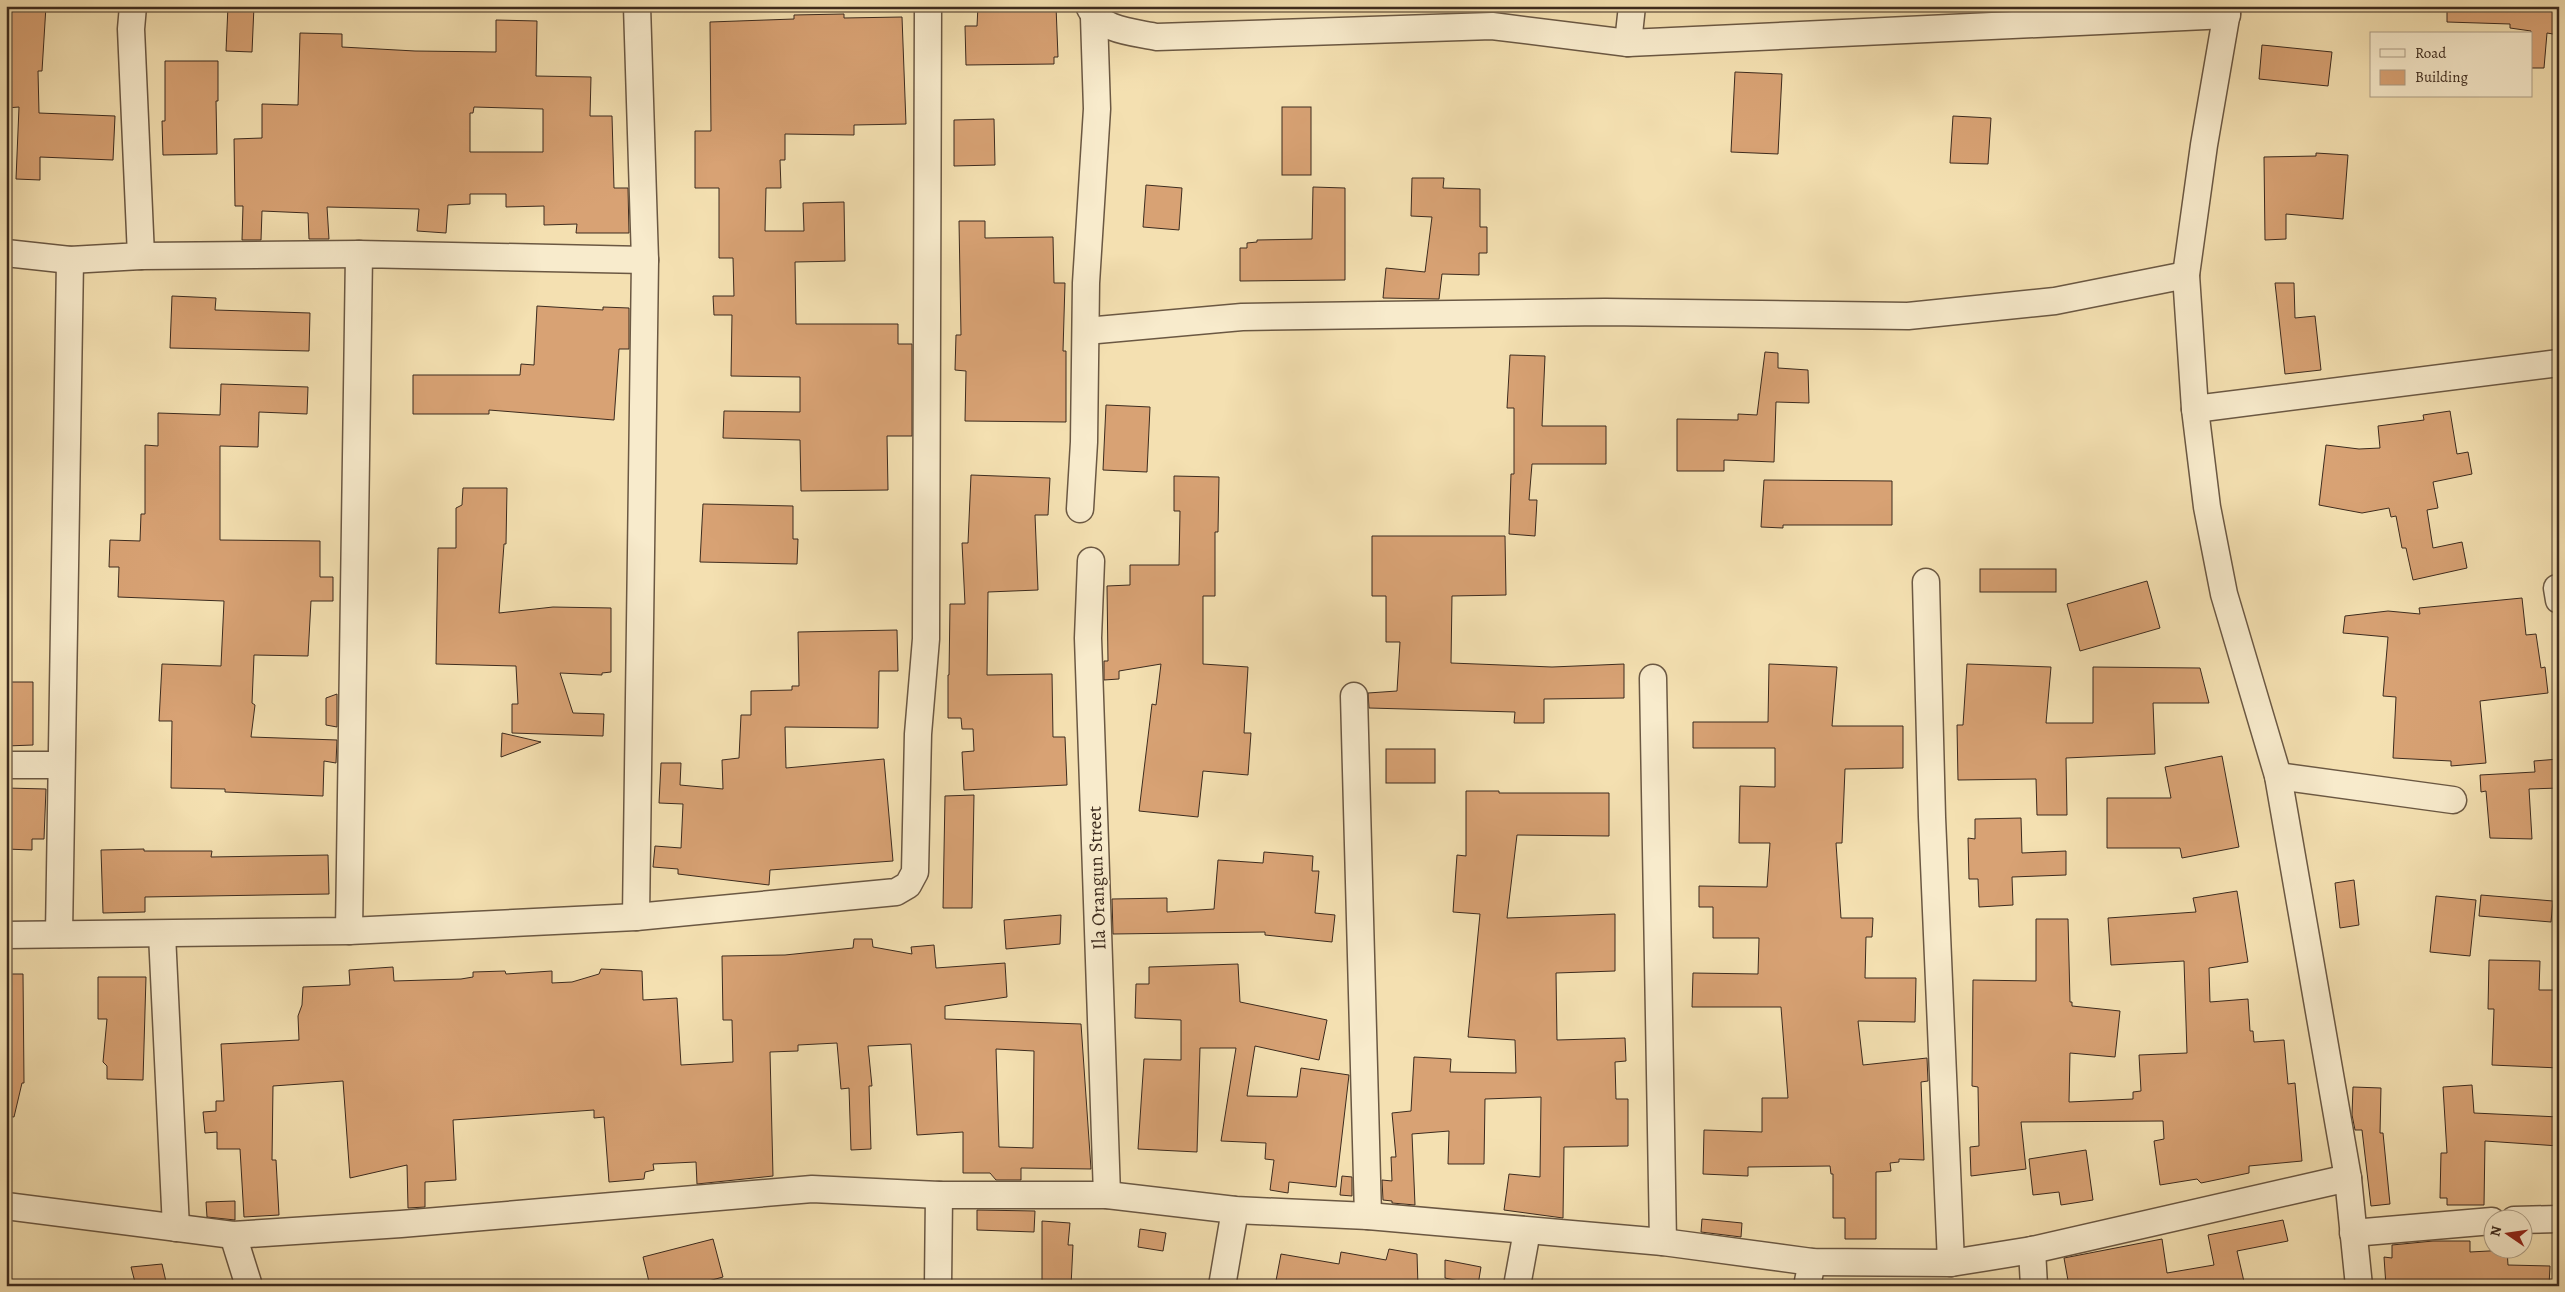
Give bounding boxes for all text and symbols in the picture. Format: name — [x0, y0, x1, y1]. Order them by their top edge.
legend — [2370, 32, 2532, 98]
text: Road — [2415, 43, 2447, 63]
text: Building — [2415, 67, 2468, 87]
street label: Ila Orangun Street — [1081, 805, 1113, 951]
north arrow — [2482, 1210, 2532, 1260]
text: N — [2485, 1224, 2506, 1238]

